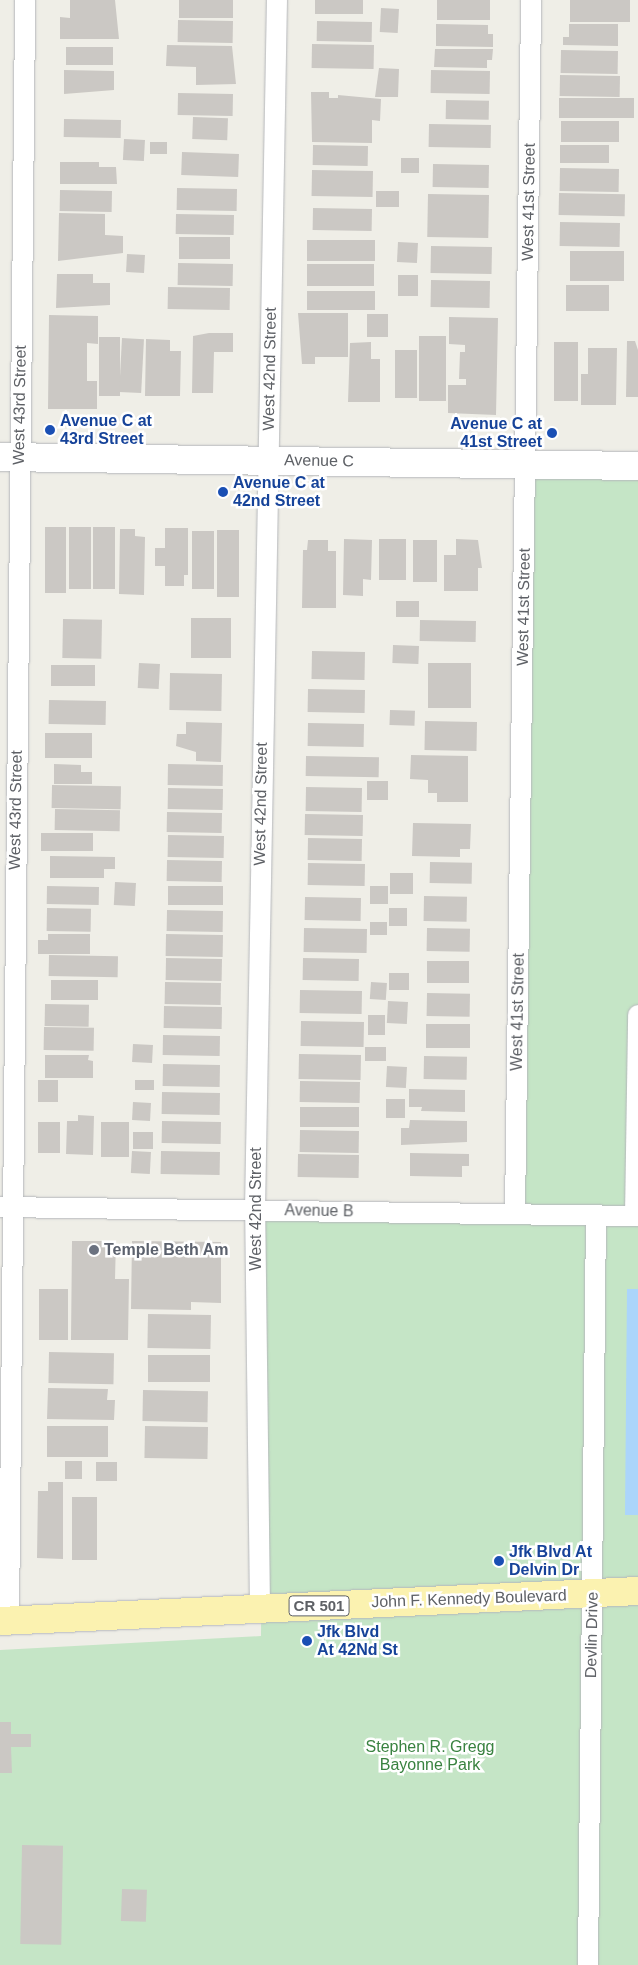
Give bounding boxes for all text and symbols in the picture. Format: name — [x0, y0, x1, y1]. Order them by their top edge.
street label: West 41st Street — [518, 143, 540, 261]
street label: West 42nd Street — [259, 307, 281, 431]
street label: West 43rd Street — [9, 345, 31, 465]
place label: Avenue C at 43rd Street — [60, 411, 152, 449]
place label: Avenue C at 41st Street — [450, 414, 542, 452]
marker: Avenue C at 43rd Street — [44, 424, 56, 436]
marker: Avenue C at 41st Street — [546, 427, 558, 439]
street label: Avenue C — [284, 451, 354, 471]
place label: Avenue C at 42nd Street — [233, 473, 325, 511]
marker: Avenue C at 42nd Street — [217, 486, 229, 498]
street label: West 41st Street — [513, 548, 535, 666]
street label: West 42nd Street — [250, 742, 272, 866]
street label: West 43rd Street — [5, 750, 27, 870]
street label: West 41st Street — [507, 953, 529, 1071]
street label: West 42nd Street — [246, 1147, 266, 1271]
street label: Avenue B — [284, 1201, 354, 1221]
place label: Temple Beth Am — [104, 1240, 229, 1260]
marker: Temple Beth Am — [88, 1244, 100, 1256]
place label: Jfk Blvd At Delvin Dr — [509, 1542, 593, 1580]
marker: Jfk Blvd At Delvin Dr — [493, 1555, 505, 1567]
street label: John F. Kennedy Boulevard — [371, 1586, 567, 1612]
street label: Devlin Drive — [582, 1592, 602, 1678]
road number: CR 501 — [288, 1594, 350, 1618]
place label: Jfk Blvd At 42Nd St — [317, 1622, 398, 1660]
marker: Jfk Blvd At 42Nd St — [301, 1635, 313, 1647]
park label: Stephen R. Gregg Bayonne Park — [366, 1737, 494, 1775]

